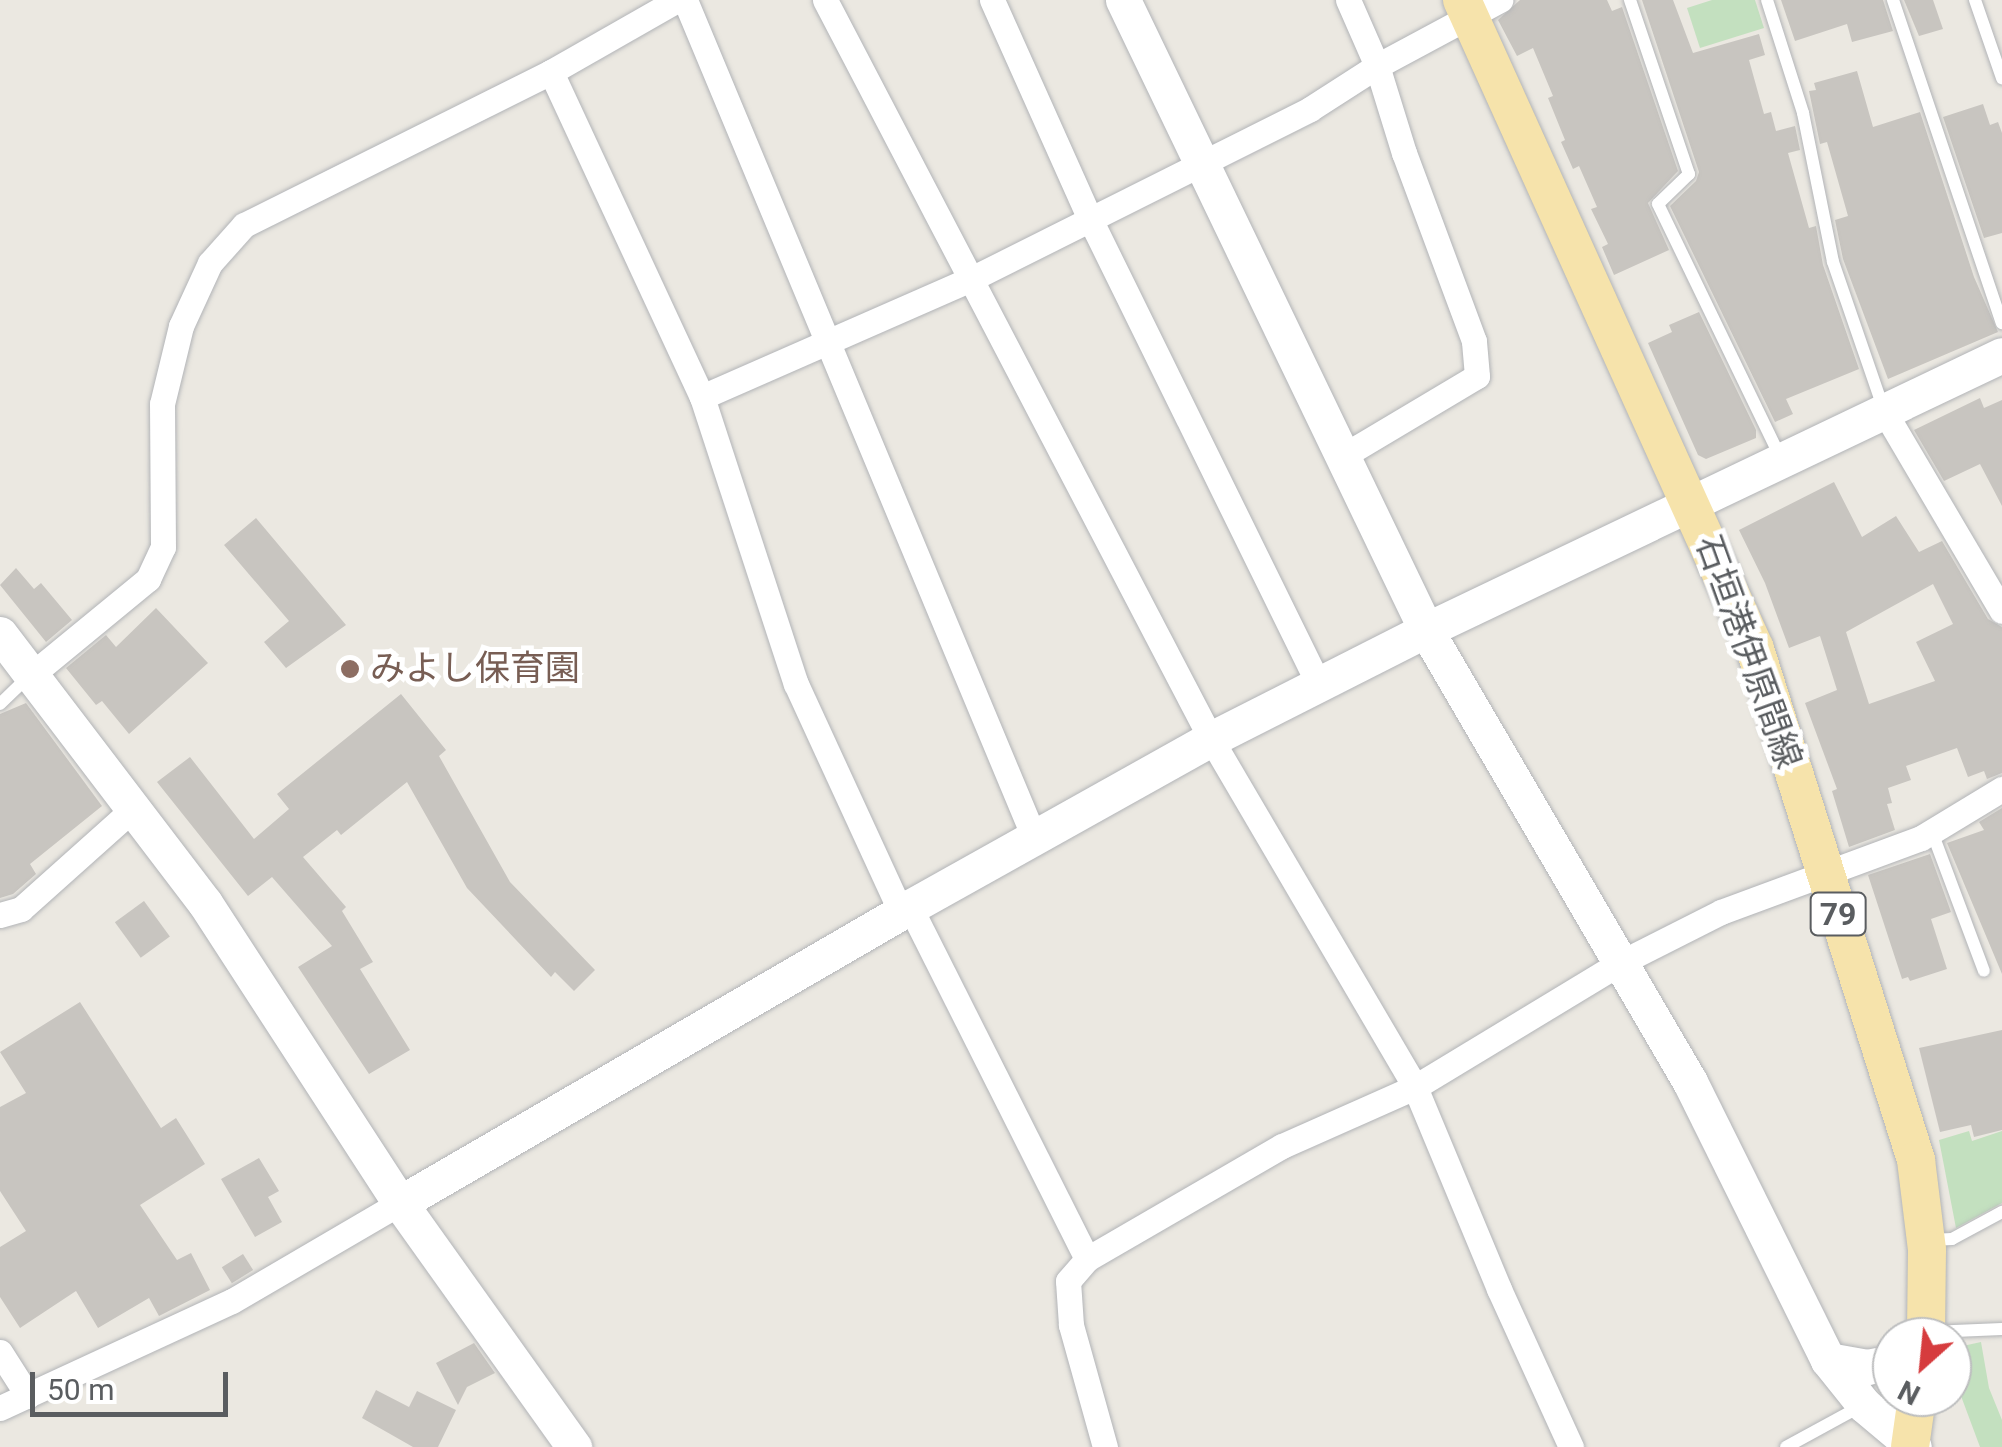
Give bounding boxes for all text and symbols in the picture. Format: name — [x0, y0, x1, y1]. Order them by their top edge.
street label: 石垣港伊原間線 — [1686, 530, 1810, 774]
place label: みよし保育園 — [370, 648, 580, 690]
marker: みよし保育園 — [339, 658, 361, 680]
road number: 79 — [1808, 887, 1868, 941]
north arrow — [1872, 1317, 1972, 1417]
scale bar — [35, 1352, 232, 1414]
text: 50 m — [47, 1372, 114, 1407]
text: N — [1893, 1373, 1925, 1412]

